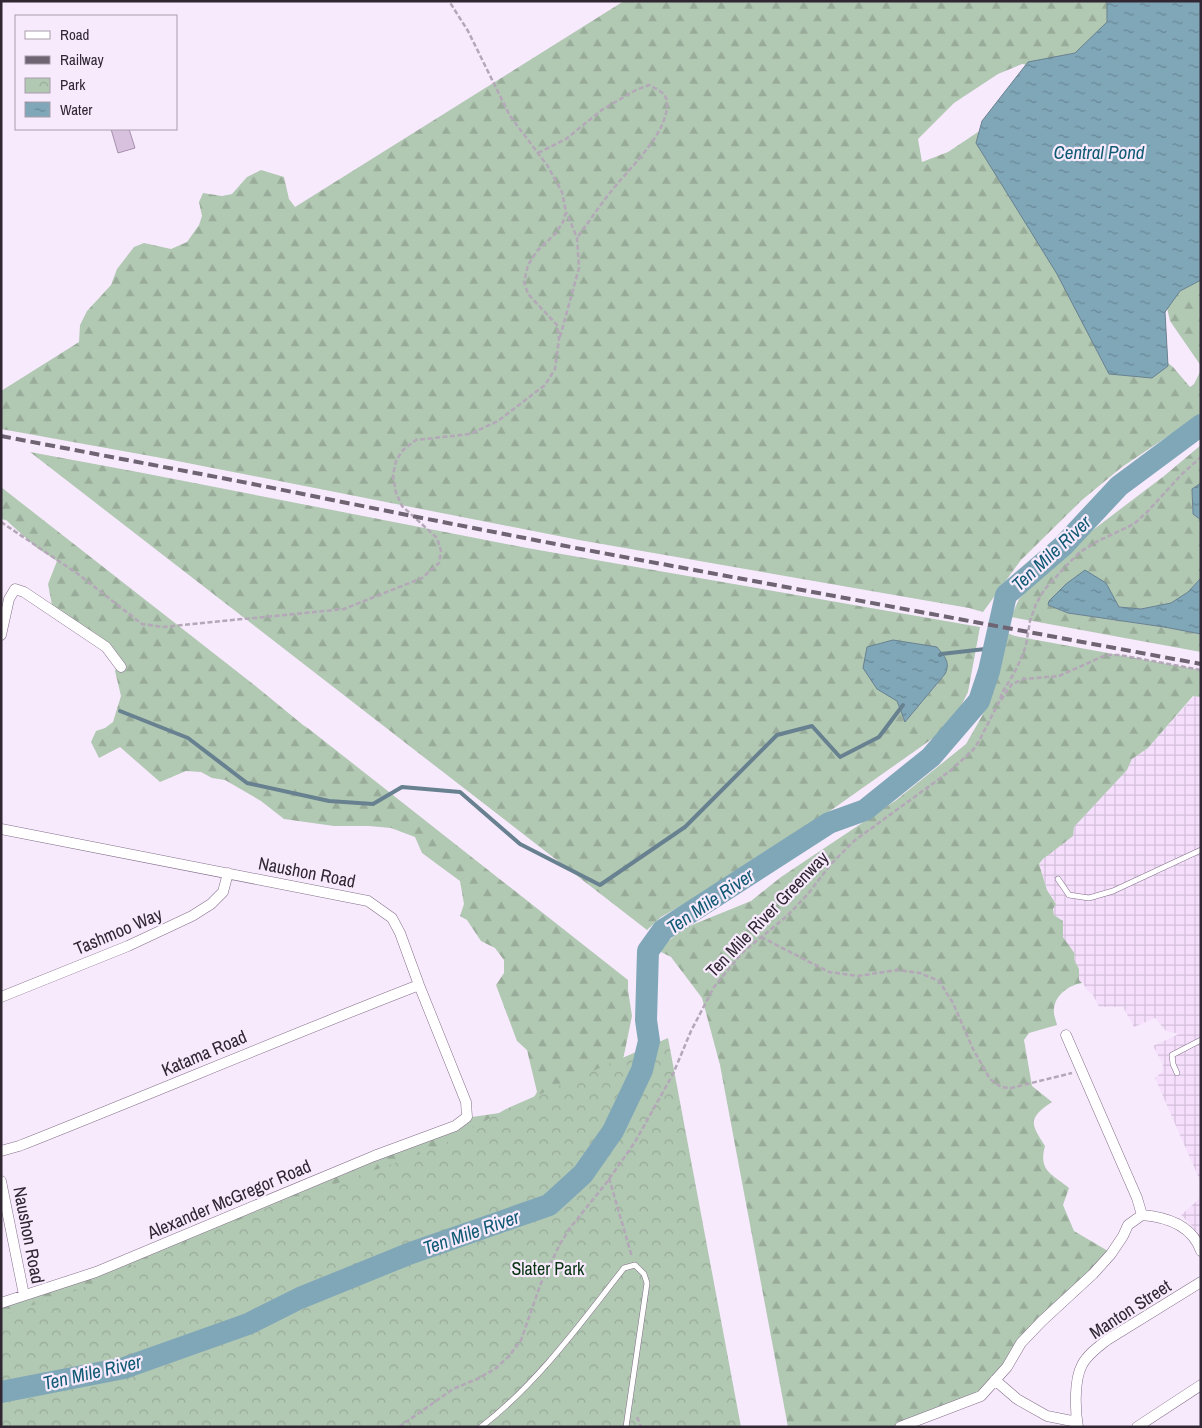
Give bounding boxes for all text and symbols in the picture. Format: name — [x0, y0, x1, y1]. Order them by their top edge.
legend — [15, 15, 178, 130]
text: Road — [60, 24, 89, 45]
text: Railway — [60, 49, 105, 70]
text: Park — [60, 74, 86, 95]
text: Water — [60, 99, 92, 120]
water label: Central Pond — [1054, 139, 1145, 165]
water label: Ten Mile River — [1006, 509, 1097, 597]
street label: Ten Mile River Greenway — [700, 845, 834, 983]
street label: Naushon Road — [256, 850, 358, 894]
water label: Ten Mile River — [661, 862, 759, 940]
street label: Tashmoo Way — [70, 901, 166, 961]
street label: Katama Road — [158, 1024, 250, 1082]
street label: Alexander McGregor Road — [142, 1153, 315, 1245]
street label: Naushon Road — [7, 1184, 51, 1286]
water label: Ten Mile River — [419, 1203, 523, 1261]
park label: Slater Park — [511, 1256, 585, 1281]
street label: Manton Street — [1084, 1273, 1176, 1345]
water label: Ten Mile River — [40, 1348, 144, 1396]

